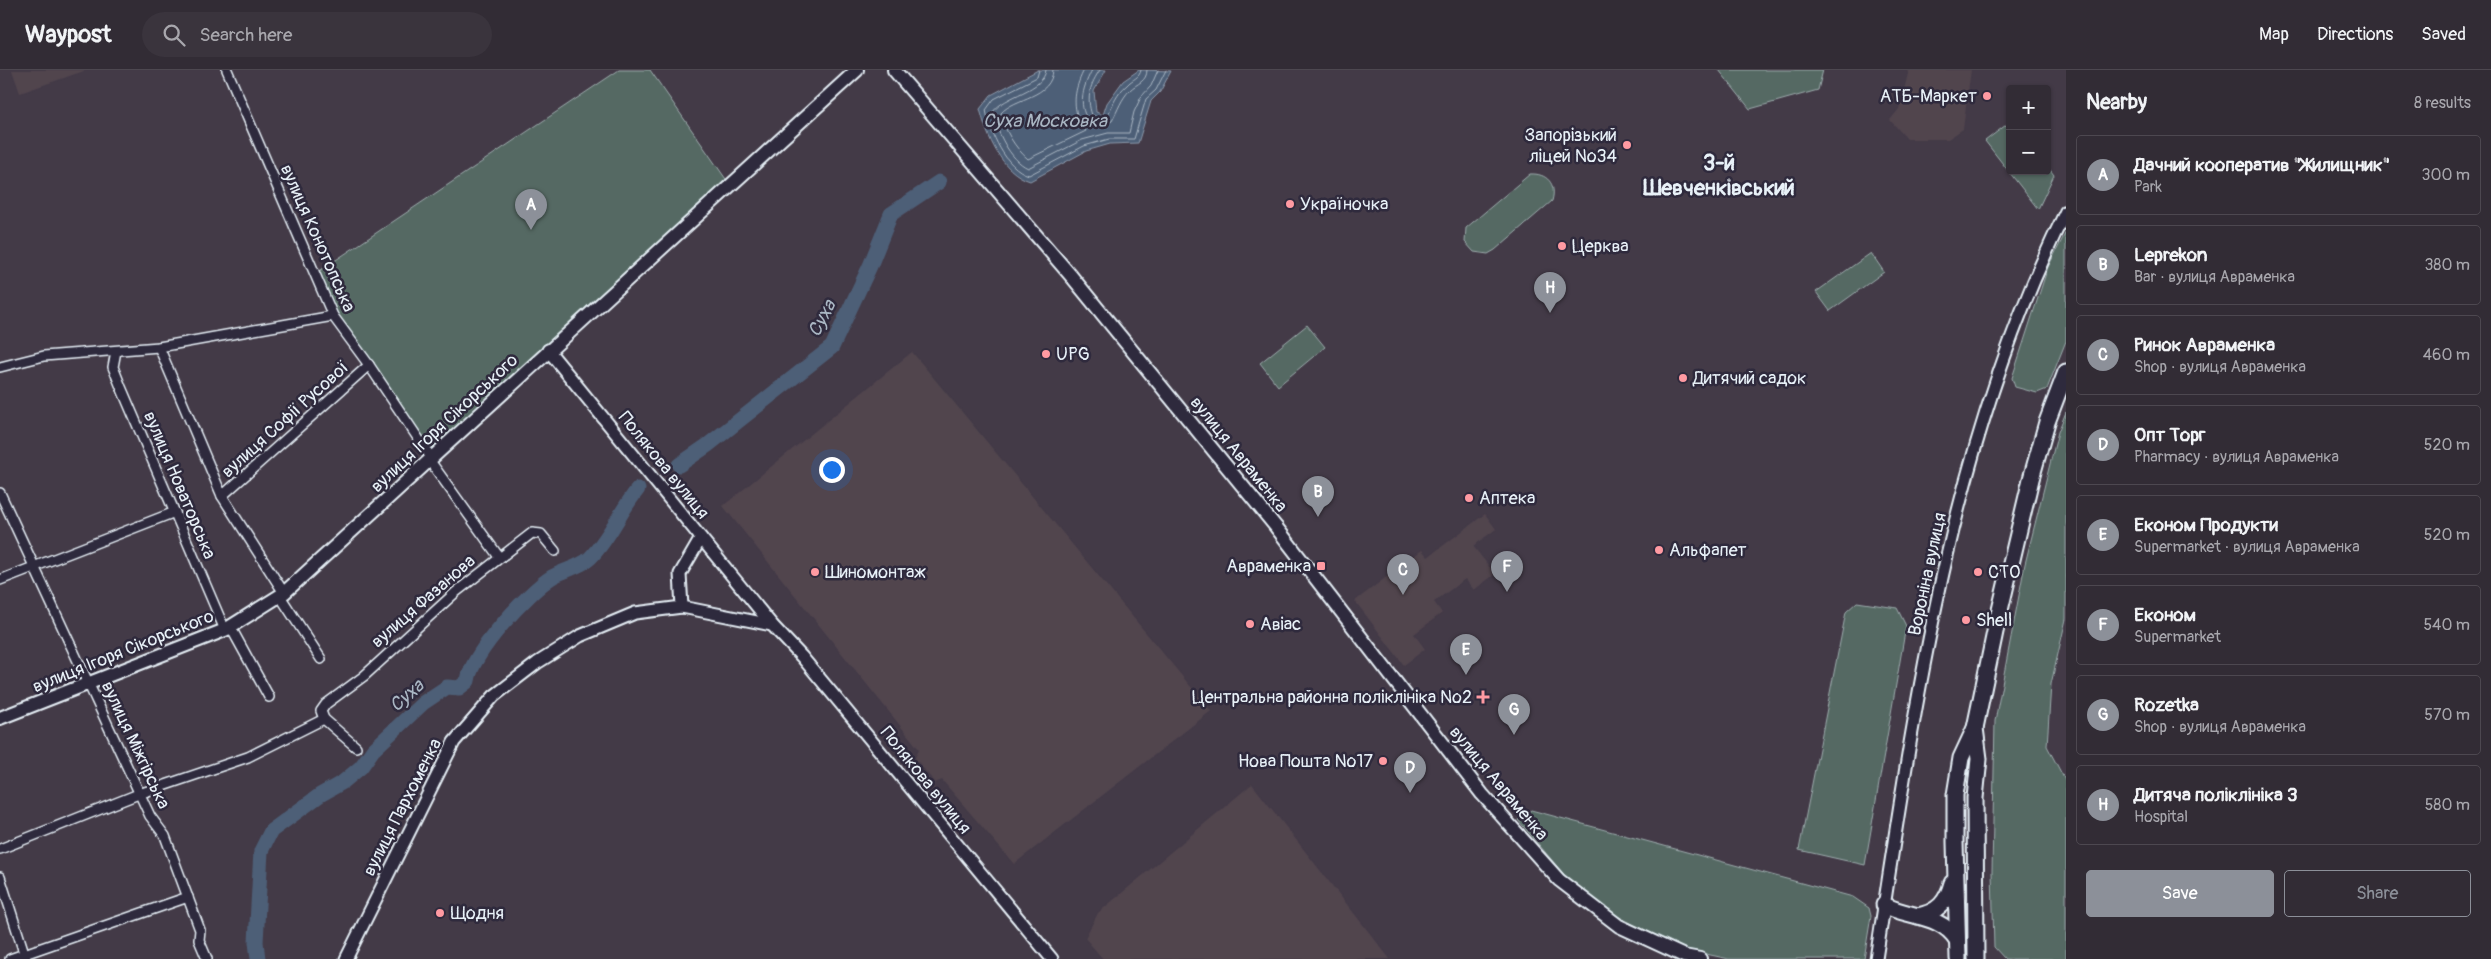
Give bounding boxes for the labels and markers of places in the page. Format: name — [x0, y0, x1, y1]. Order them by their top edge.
place label: АТБ-Маркет — [1880, 85, 1977, 108]
marker: АТБ-Маркет — [1981, 90, 1993, 102]
place label: Запорізький ліцей №34 — [1524, 124, 1618, 168]
marker: Запорізький ліцей №34 — [1621, 139, 1633, 151]
pin: A — [515, 189, 547, 230]
place label: Україночка — [1300, 193, 1388, 216]
marker: Україночка — [1284, 198, 1296, 210]
place label: Церква — [1572, 235, 1629, 258]
marker: Церква — [1556, 240, 1568, 252]
pin: H — [1534, 272, 1566, 313]
place label: UPG — [1056, 343, 1090, 366]
marker: UPG — [1040, 348, 1052, 360]
place label: Дитячий садок — [1692, 367, 1806, 390]
marker: Дитячий садок — [1677, 372, 1689, 384]
pin: B — [1302, 476, 1334, 517]
place label: Аптека — [1479, 487, 1535, 510]
marker: Аптека — [1463, 492, 1475, 504]
place label: Альфапет — [1669, 539, 1747, 562]
marker: Альфапет — [1653, 544, 1665, 556]
pin: F — [1491, 551, 1523, 592]
pin: C — [1387, 554, 1419, 595]
place label: Авраменка — [1226, 555, 1311, 578]
marker: Авраменка — [1315, 560, 1327, 572]
place label: Шиномонтаж — [825, 561, 926, 584]
place label: СТО — [1988, 561, 2021, 584]
marker: Шиномонтаж — [809, 566, 821, 578]
marker: СТО — [1972, 566, 1984, 578]
place label: Shell — [1976, 609, 2012, 632]
place label: Авіас — [1260, 613, 1301, 636]
marker: Shell — [1960, 614, 1972, 626]
marker: Авіас — [1244, 618, 1256, 630]
pin: E — [1450, 634, 1482, 675]
place label: Центральна районна поліклініка №2 — [1192, 686, 1472, 709]
marker: Центральна районна поліклініка №2 — [1476, 690, 1490, 704]
pin: G — [1498, 694, 1530, 735]
place label: Нова Пошта №17 — [1238, 750, 1373, 773]
pin: D — [1394, 752, 1426, 793]
marker: Нова Пошта №17 — [1377, 755, 1389, 767]
place label: Щодня — [450, 902, 504, 925]
marker: Щодня — [434, 907, 446, 919]

